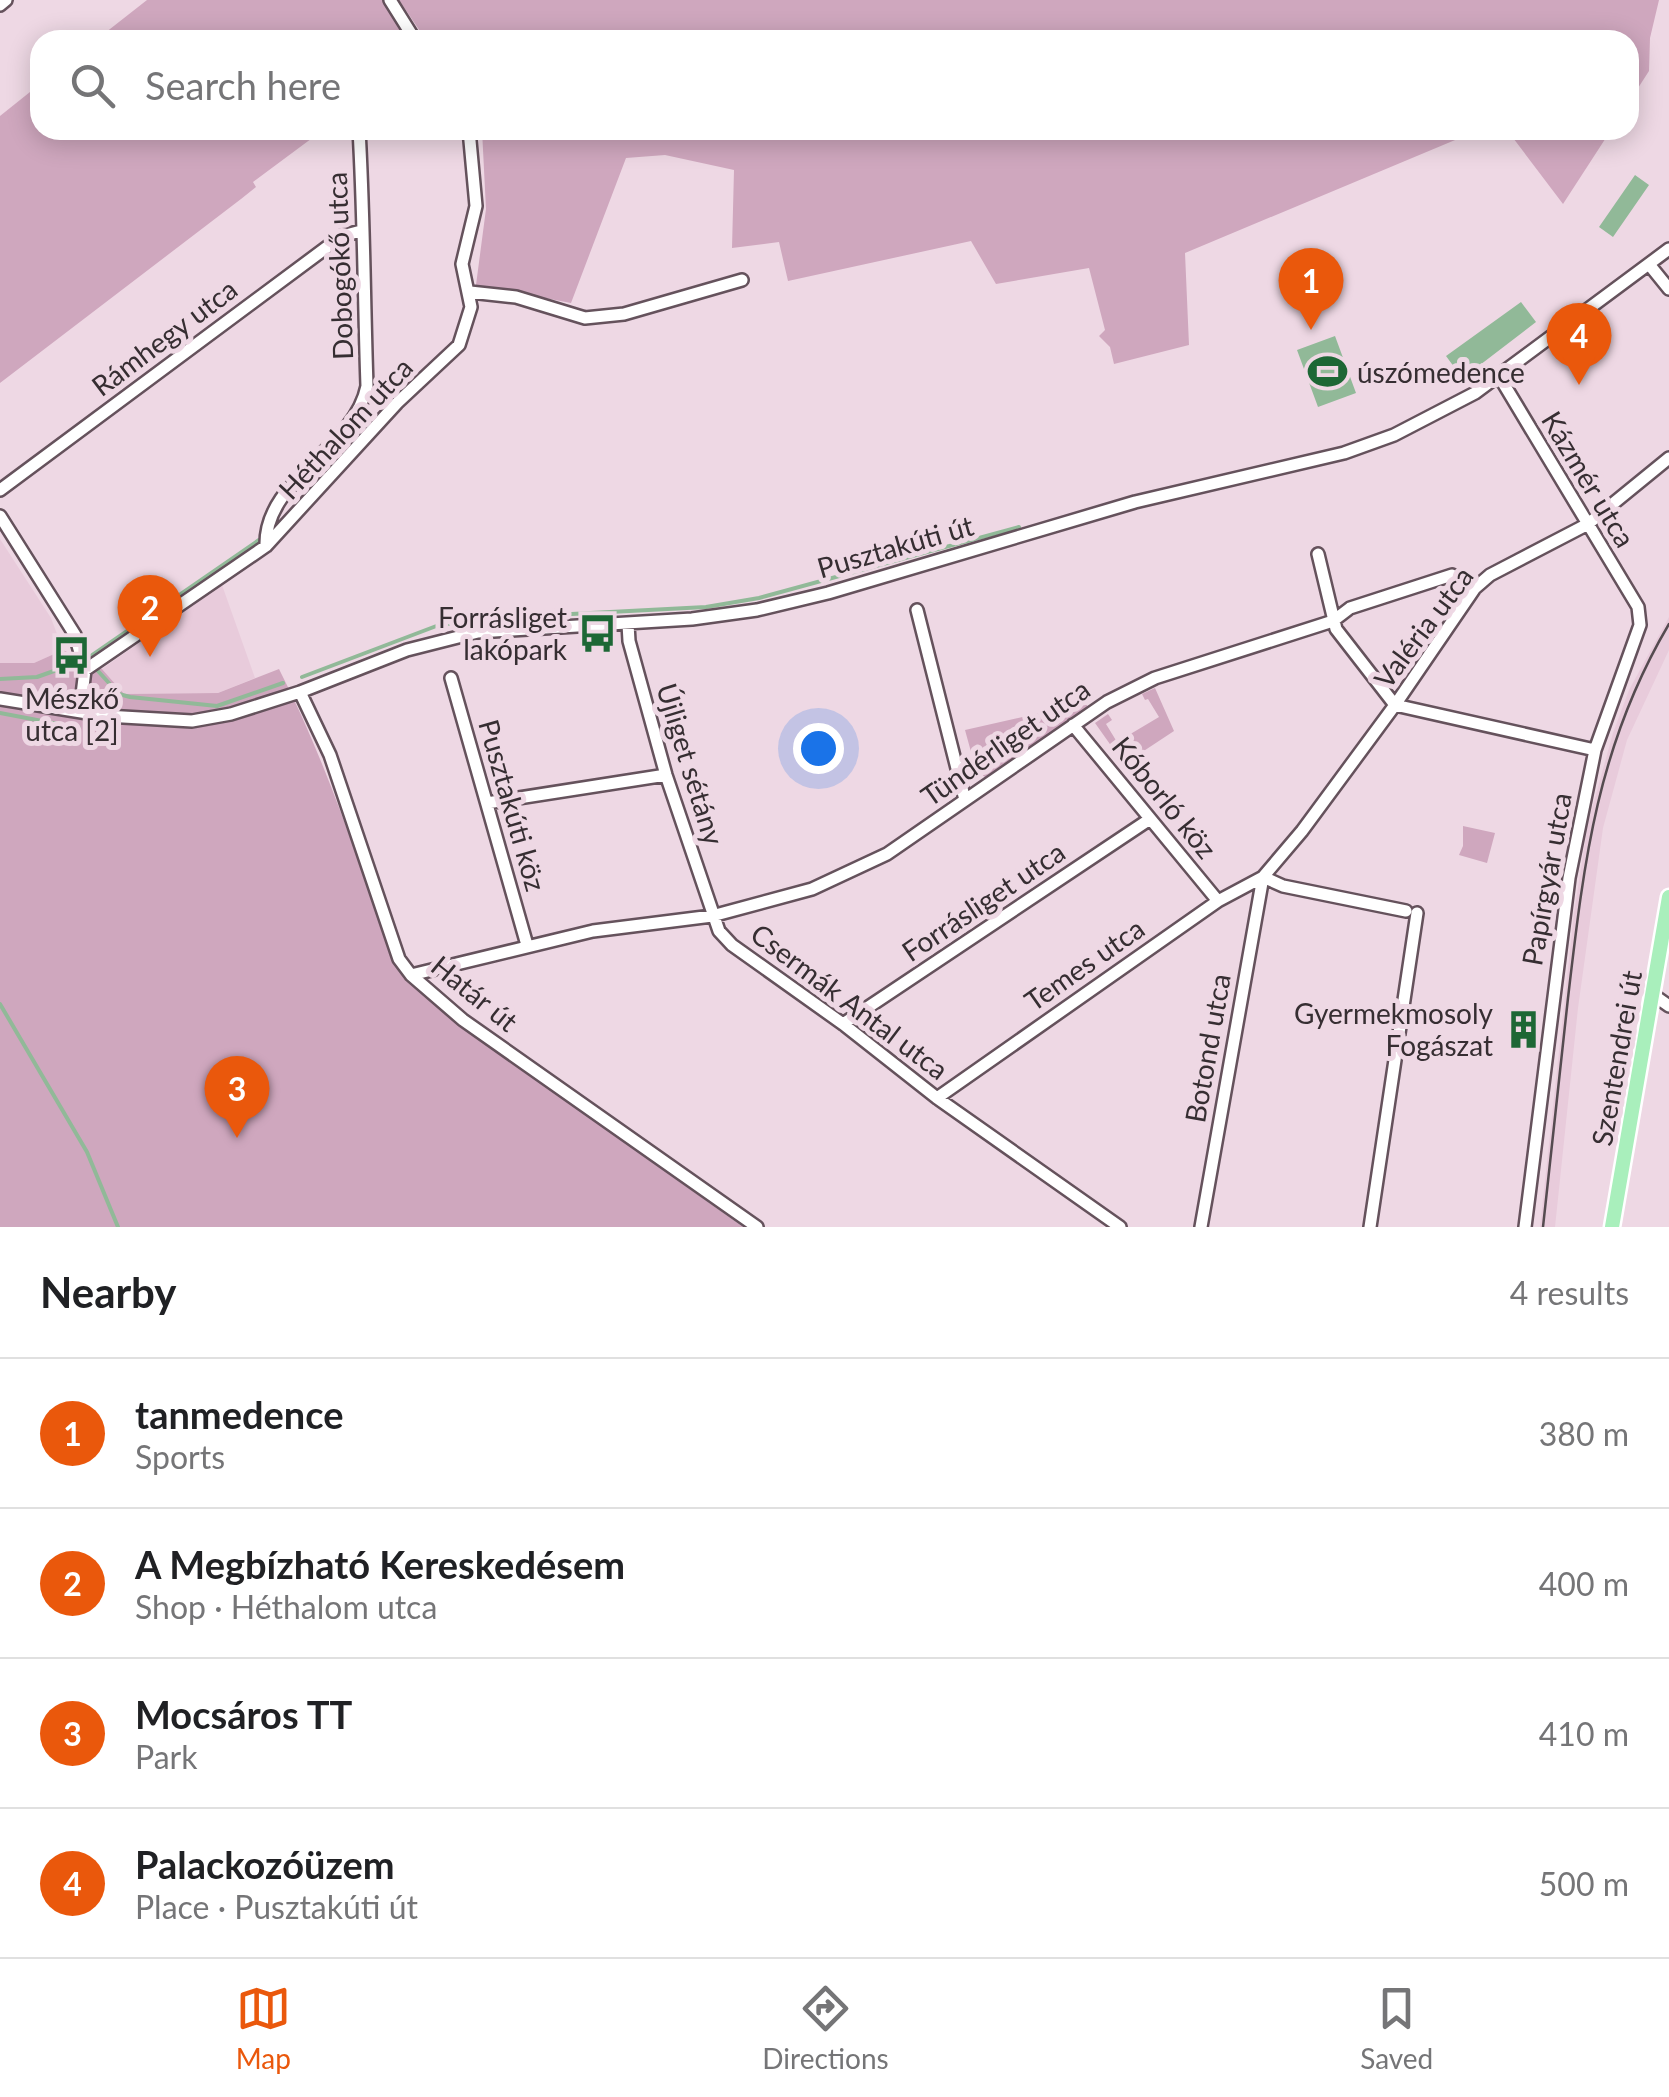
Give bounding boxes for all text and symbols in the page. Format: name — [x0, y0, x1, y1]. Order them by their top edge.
search box — [30, 30, 1639, 140]
icon: search — [65, 58, 120, 113]
text: Search here — [145, 62, 341, 108]
street label: Dobogókő utca — [319, 171, 359, 361]
pin: 1 — [1278, 248, 1344, 330]
street label: Rámhegy utca — [85, 271, 243, 403]
pin: 4 — [1546, 302, 1612, 385]
street label: Héthalom utca — [271, 350, 419, 506]
sports icon: úszómedence — [1306, 351, 1348, 393]
place label: úszómedence — [1357, 355, 1525, 389]
street label: Kázmér utca — [1535, 405, 1643, 553]
street label: Pusztakúti út — [813, 507, 977, 585]
street label: Valéria utca — [1366, 560, 1480, 694]
pin: 2 — [118, 574, 182, 657]
place label: Forrásliget lakópark — [438, 600, 568, 666]
bus stop icon: Forrásliget lakópark — [576, 612, 618, 654]
bus stop icon: Mészkő utca [2] — [51, 635, 93, 677]
street label: Tündérliget utca — [914, 671, 1096, 813]
street label: Újliget sétány — [650, 679, 732, 849]
place label: Mészkő utca [2] — [25, 681, 119, 747]
street label: Pusztakúti köz — [472, 715, 554, 895]
your location — [793, 723, 844, 774]
street label: Kóborló köz — [1106, 729, 1224, 865]
street label: Papírgyár utca — [1514, 790, 1578, 968]
street label: Forrásliget utca — [895, 834, 1071, 968]
street label: Temes utca — [1018, 911, 1150, 1017]
street label: Csermák Antal utca — [745, 916, 955, 1086]
street label: Határ út — [425, 948, 525, 1038]
street label: Szentendrei út — [1584, 968, 1648, 1148]
street label: Botond utca — [1177, 971, 1237, 1125]
place label: Gyermekmosoly Fogászat — [1294, 996, 1494, 1062]
building icon: Gyermekmosoly Fogászat — [1502, 1008, 1544, 1050]
pin: 3 — [204, 1056, 270, 1138]
text: Nearby — [40, 1267, 177, 1317]
text: 4 results — [1510, 1273, 1629, 1312]
text: tanmedence — [135, 1391, 344, 1437]
text: 1 — [63, 1414, 82, 1453]
text: 380 m — [1539, 1414, 1629, 1453]
text: Sports — [135, 1437, 225, 1476]
text: A Megbízható Kereskedésem — [135, 1541, 625, 1587]
text: 2 — [63, 1564, 82, 1603]
text: 400 m — [1539, 1564, 1629, 1603]
text: Shop · Héthalom utca — [135, 1587, 437, 1626]
text: Mocsáros TT — [135, 1691, 352, 1737]
text: 3 — [63, 1714, 82, 1753]
text: 410 m — [1539, 1714, 1629, 1753]
text: Park — [135, 1737, 198, 1776]
text: Palackozóüzem — [135, 1841, 395, 1887]
text: 4 — [63, 1864, 82, 1903]
text: 500 m — [1539, 1864, 1629, 1903]
text: Place · Pusztakúti út — [135, 1887, 418, 1926]
tab: Map — [236, 1981, 291, 2075]
tab: Directions — [762, 1981, 889, 2075]
tab: Saved — [1360, 1981, 1433, 2075]

